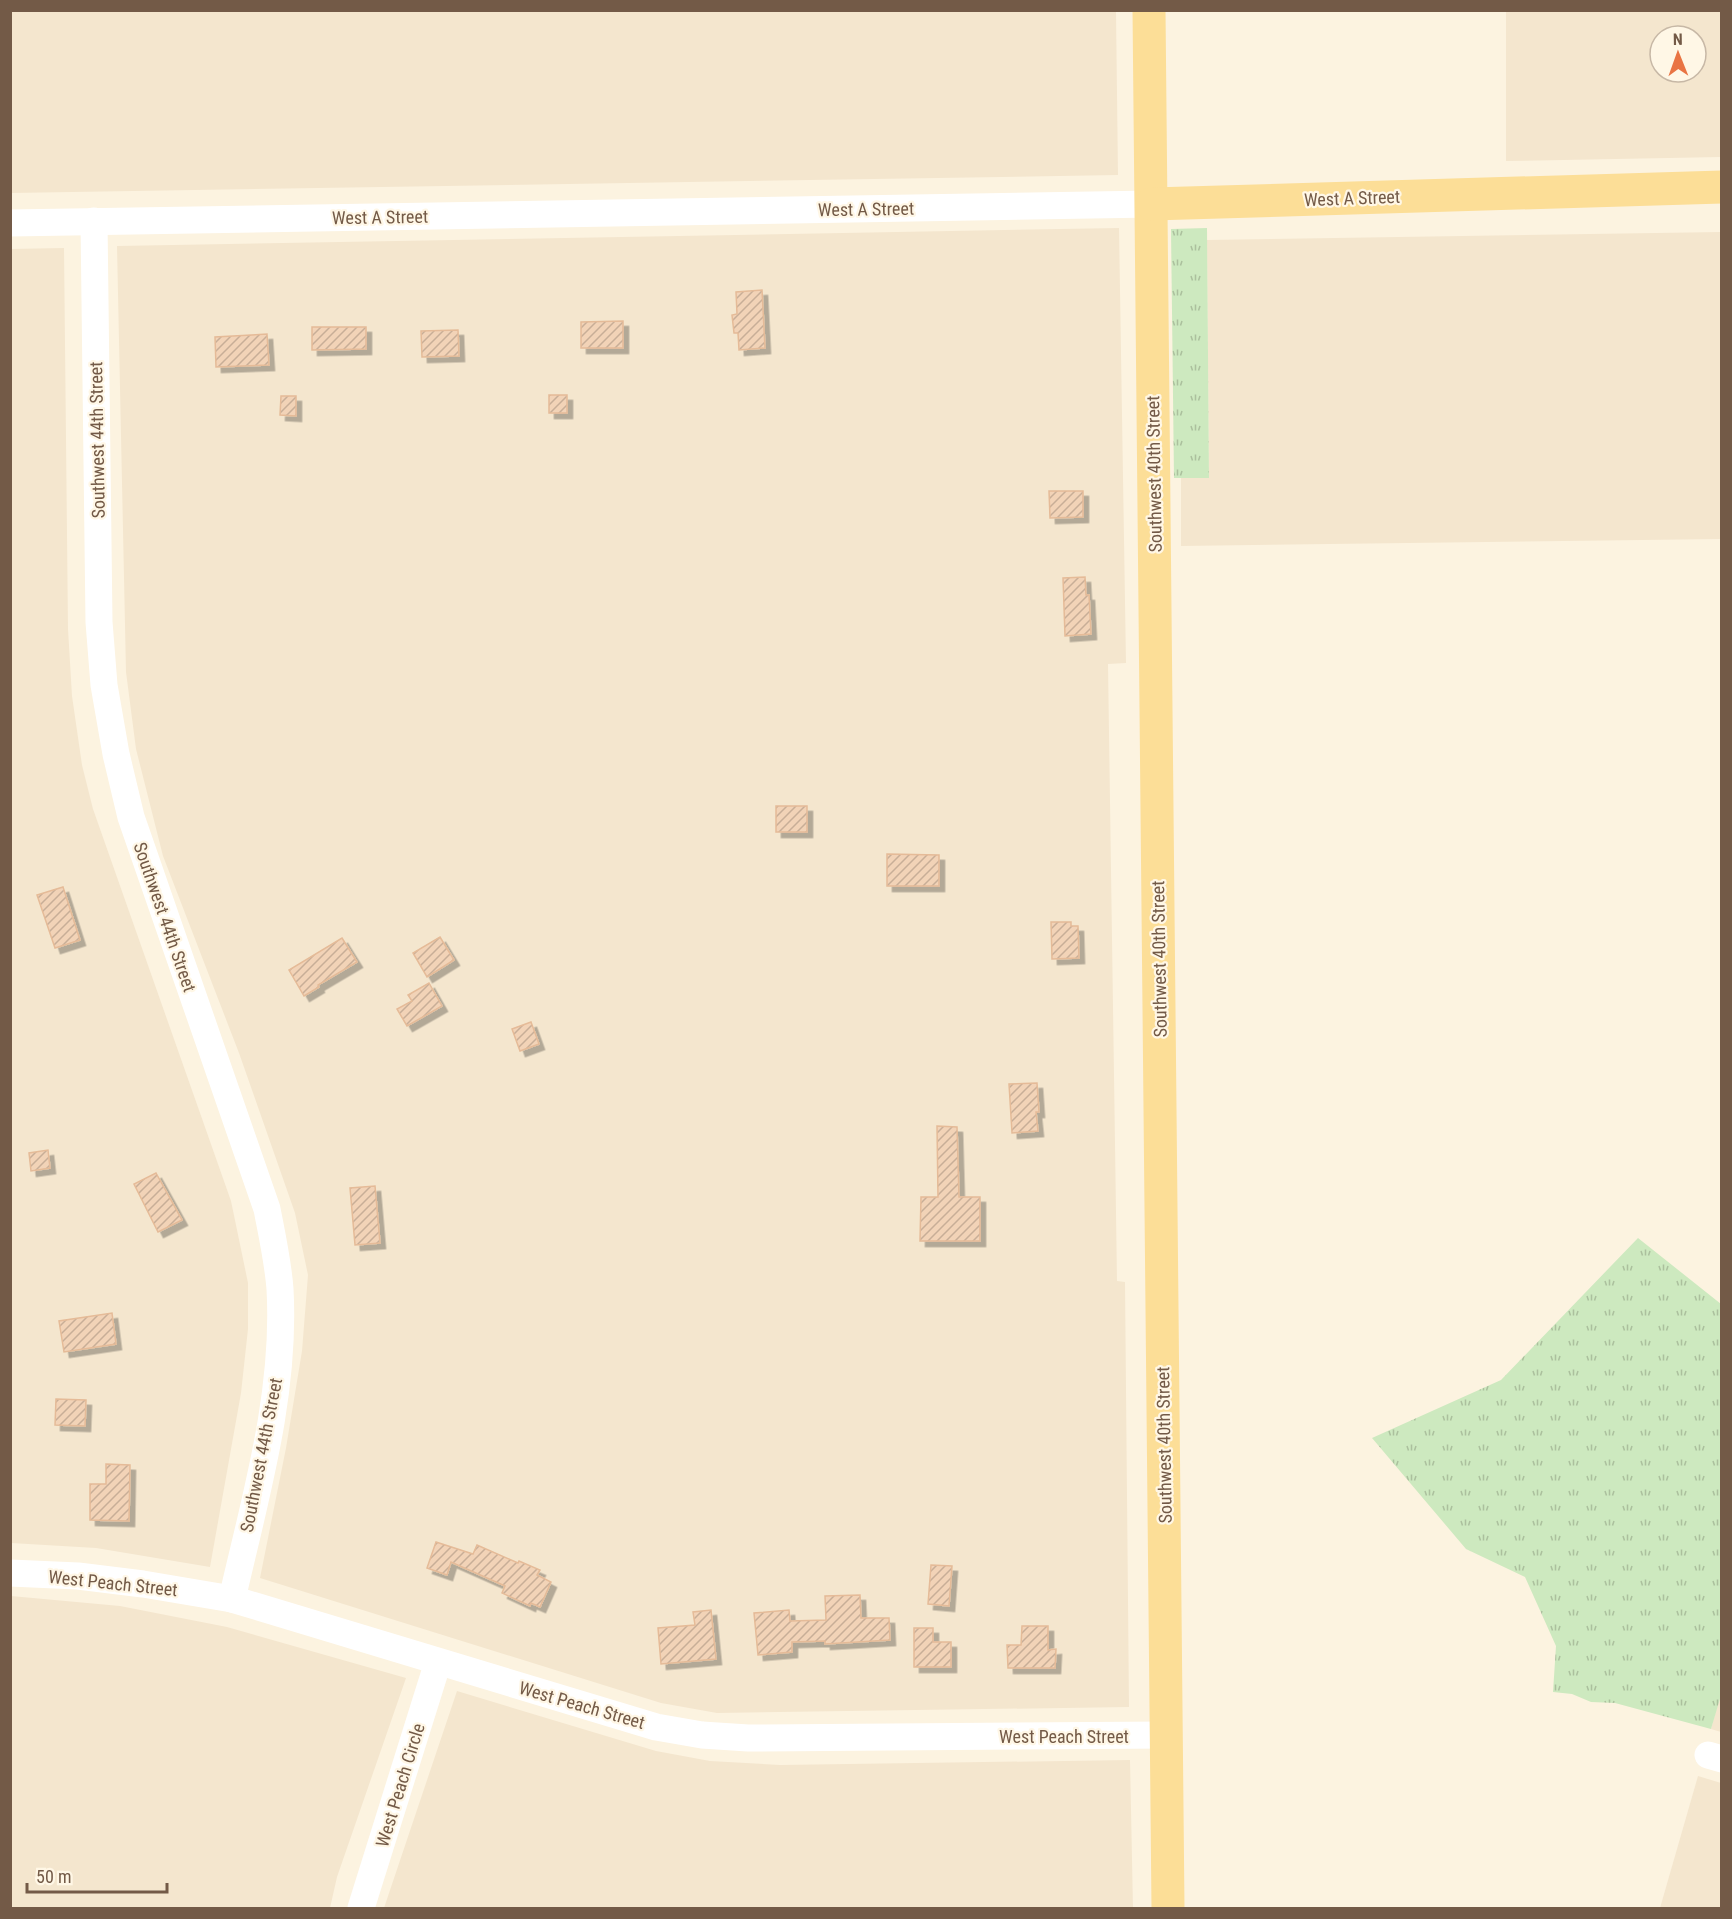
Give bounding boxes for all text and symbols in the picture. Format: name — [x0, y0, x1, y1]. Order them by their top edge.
north arrow — [1648, 24, 1708, 84]
text: N — [1673, 30, 1683, 49]
street label: West A Street — [1304, 186, 1400, 210]
street label: West A Street — [818, 198, 914, 220]
street label: West A Street — [332, 206, 428, 228]
street label: Southwest 44th Street — [85, 361, 109, 519]
street label: Southwest 40th Street — [1142, 395, 1166, 553]
street label: Southwest 44th Street — [130, 839, 200, 995]
street label: Southwest 40th Street — [1147, 880, 1171, 1038]
street label: Southwest 40th Street — [1152, 1366, 1176, 1524]
street label: Southwest 44th Street — [236, 1376, 286, 1534]
street label: West Peach Street — [47, 1566, 179, 1600]
street label: West Peach Street — [517, 1677, 647, 1733]
street label: West Peach Circle — [371, 1721, 429, 1849]
street label: West Peach Street — [999, 1726, 1129, 1747]
scale bar — [27, 1856, 166, 1894]
text: 50 m — [36, 1866, 71, 1887]

